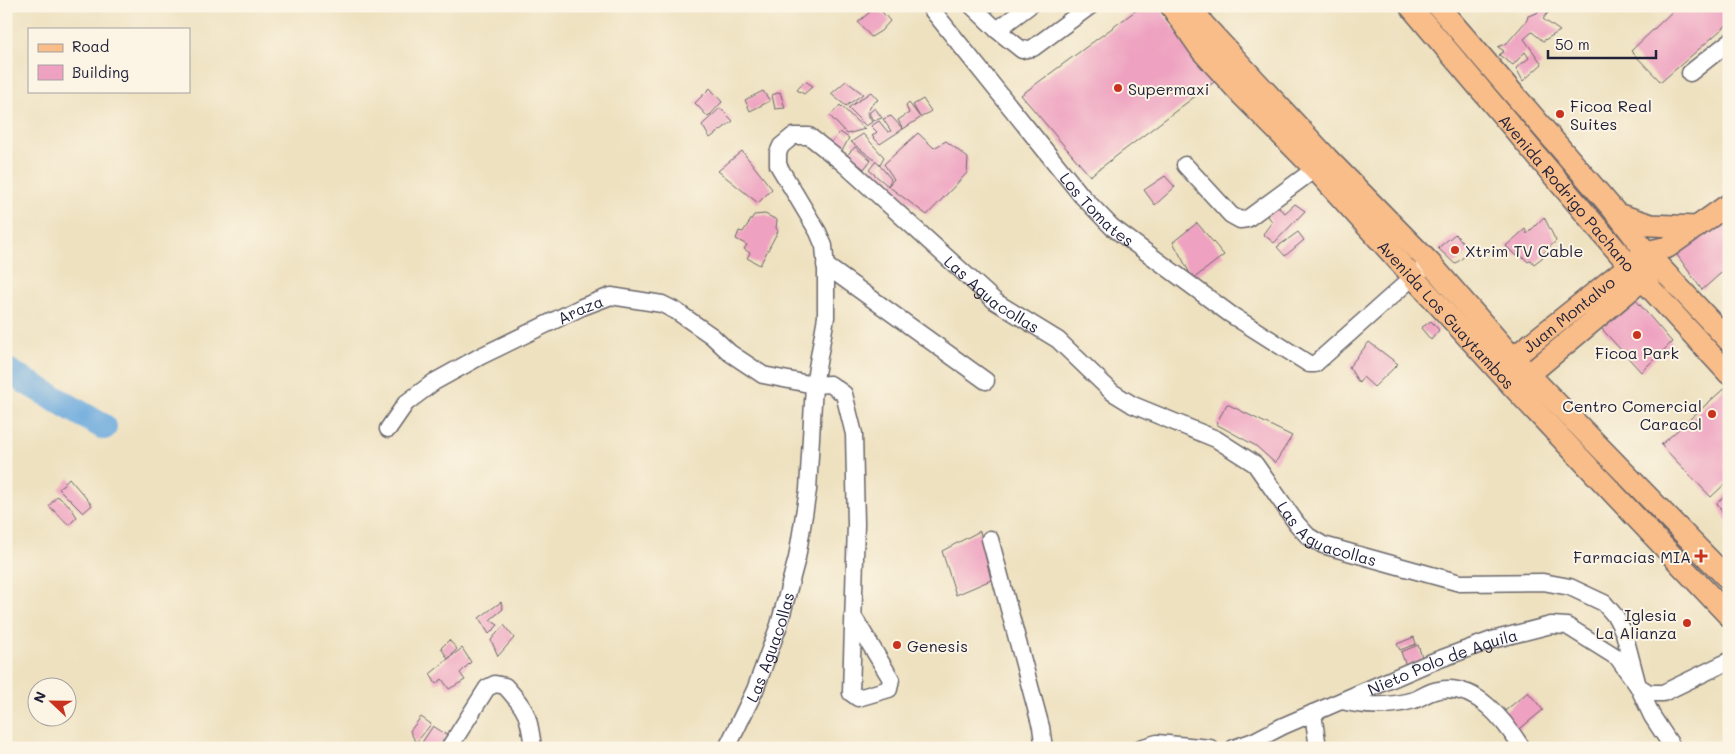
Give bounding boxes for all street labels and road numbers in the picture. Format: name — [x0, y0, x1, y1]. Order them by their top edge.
street label: Avenida Rodrigo Pachano — [1495, 109, 1640, 276]
street label: Los Tomates — [1056, 167, 1139, 250]
street label: Avenida Los Guaytambos — [1374, 235, 1520, 393]
street label: Las Aguacollas — [940, 250, 1044, 337]
street label: Juan Montalvo — [1518, 271, 1619, 357]
street label: Araza — [554, 290, 606, 328]
street label: Las Aguacollas — [1273, 497, 1379, 570]
street label: Las Aguacollas — [740, 590, 798, 705]
street label: Nieto Polo de Aguila — [1364, 623, 1520, 699]

